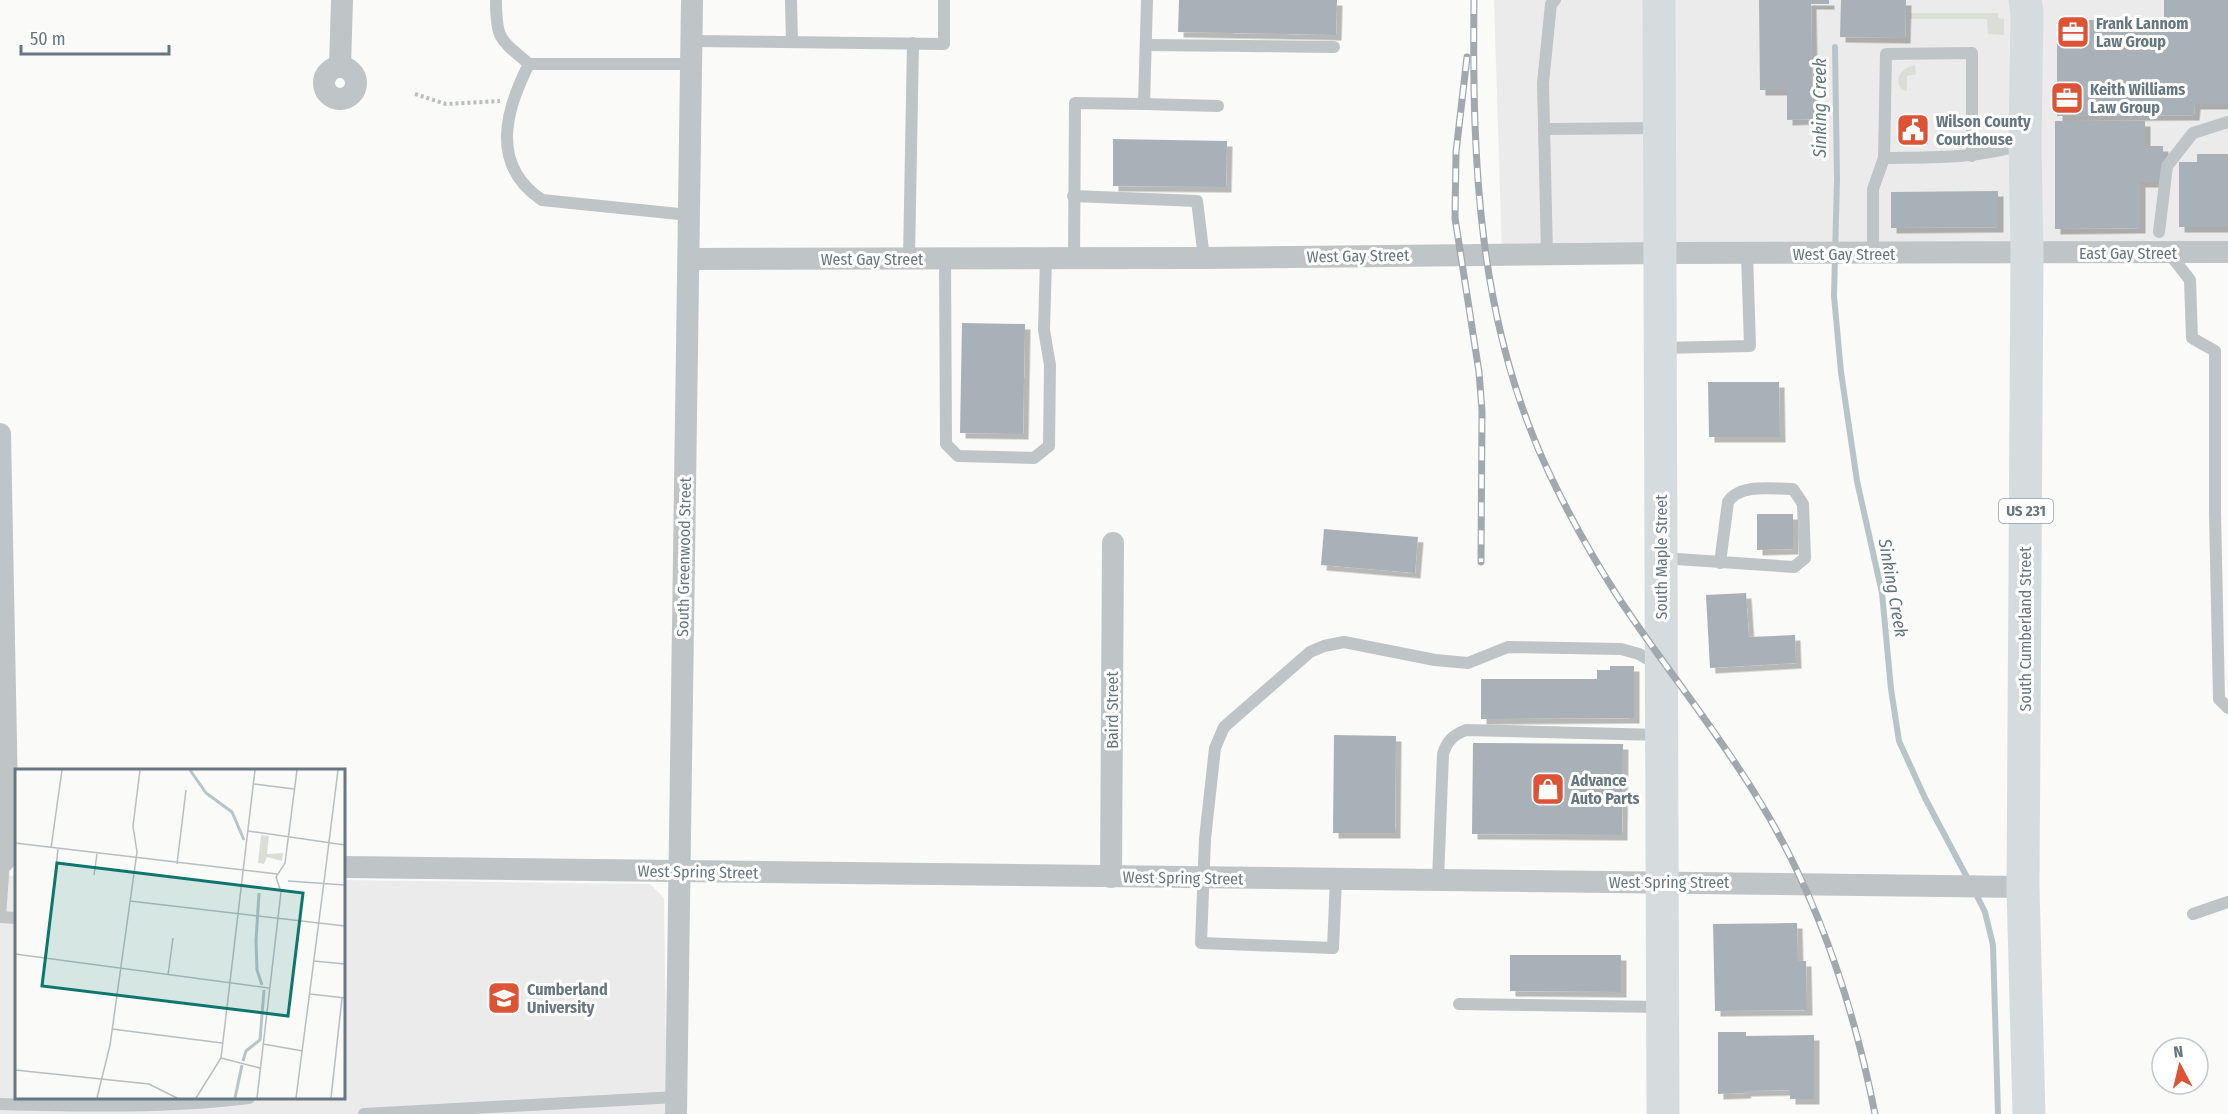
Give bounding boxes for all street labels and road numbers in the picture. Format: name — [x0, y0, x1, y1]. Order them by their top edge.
street label: East Gay Street — [2079, 244, 2178, 263]
street label: West Gay Street — [1793, 245, 1896, 264]
street label: West Gay Street — [1307, 246, 1410, 266]
street label: West Gay Street — [821, 250, 924, 269]
street label: South Greenwood Street — [673, 476, 695, 637]
street label: South Maple Street — [1652, 494, 1671, 620]
road number: US 231 — [1999, 499, 2053, 523]
street label: South Cumberland Street — [2016, 546, 2035, 711]
street label: Baird Street — [1103, 671, 1122, 749]
street label: West Spring Street — [637, 861, 759, 883]
street label: West Spring Street — [1122, 867, 1244, 889]
street label: West Spring Street — [1609, 873, 1730, 892]

